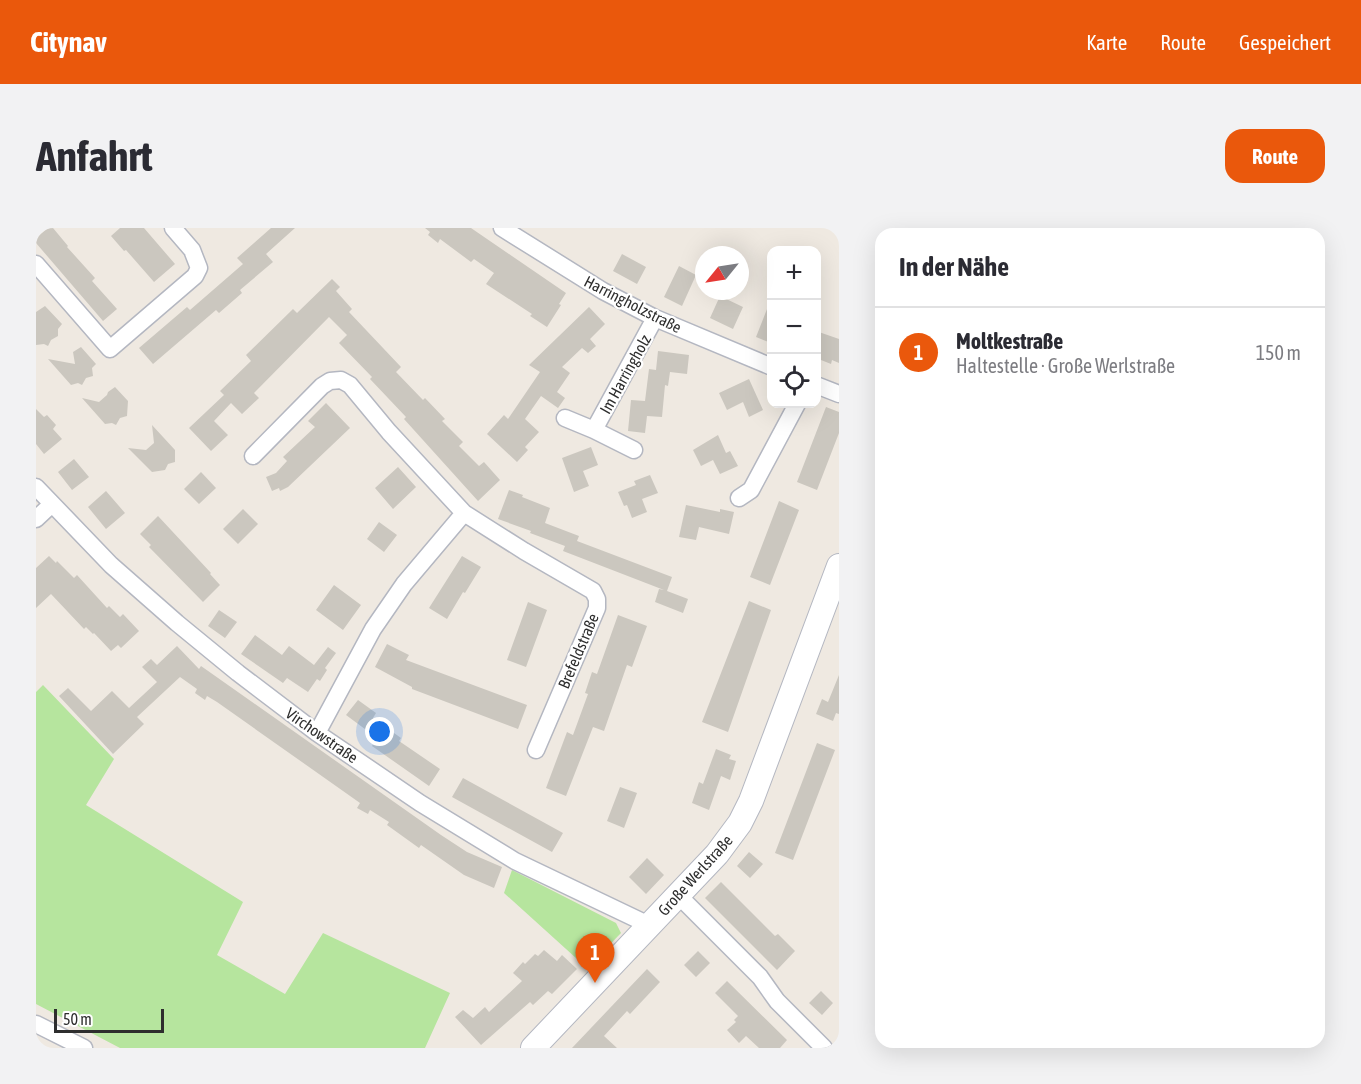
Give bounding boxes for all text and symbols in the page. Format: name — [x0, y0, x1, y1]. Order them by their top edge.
text: Citynav — [30, 26, 107, 58]
text: Karte — [1086, 30, 1127, 54]
text: Route — [1160, 30, 1206, 54]
text: Gespeichert — [1239, 30, 1331, 54]
button: Route — [1225, 129, 1325, 183]
text: Anfahrt — [36, 132, 153, 180]
north arrow — [695, 246, 749, 300]
map controls — [767, 246, 821, 408]
button: + — [767, 246, 821, 300]
text: In der Nähe — [899, 252, 1009, 282]
street label: Harringholzstraße — [581, 272, 685, 337]
button: − — [767, 300, 821, 354]
text: Moltkestraße — [956, 328, 1063, 354]
street label: Im Harringholz — [596, 331, 655, 417]
text: 1 — [914, 341, 923, 364]
text: 150 m — [1256, 341, 1301, 364]
button: locate — [767, 354, 821, 408]
text: Haltestelle · Große Werlstraße — [956, 354, 1175, 377]
street label: Brefeldstraße — [554, 611, 602, 691]
street label: Virchowstraße — [283, 704, 361, 766]
your location — [365, 717, 394, 746]
street label: Große Werlstraße — [654, 831, 736, 919]
pin: 1 — [576, 934, 614, 983]
scale bar — [54, 1006, 164, 1034]
text: 50 m — [63, 1010, 92, 1028]

